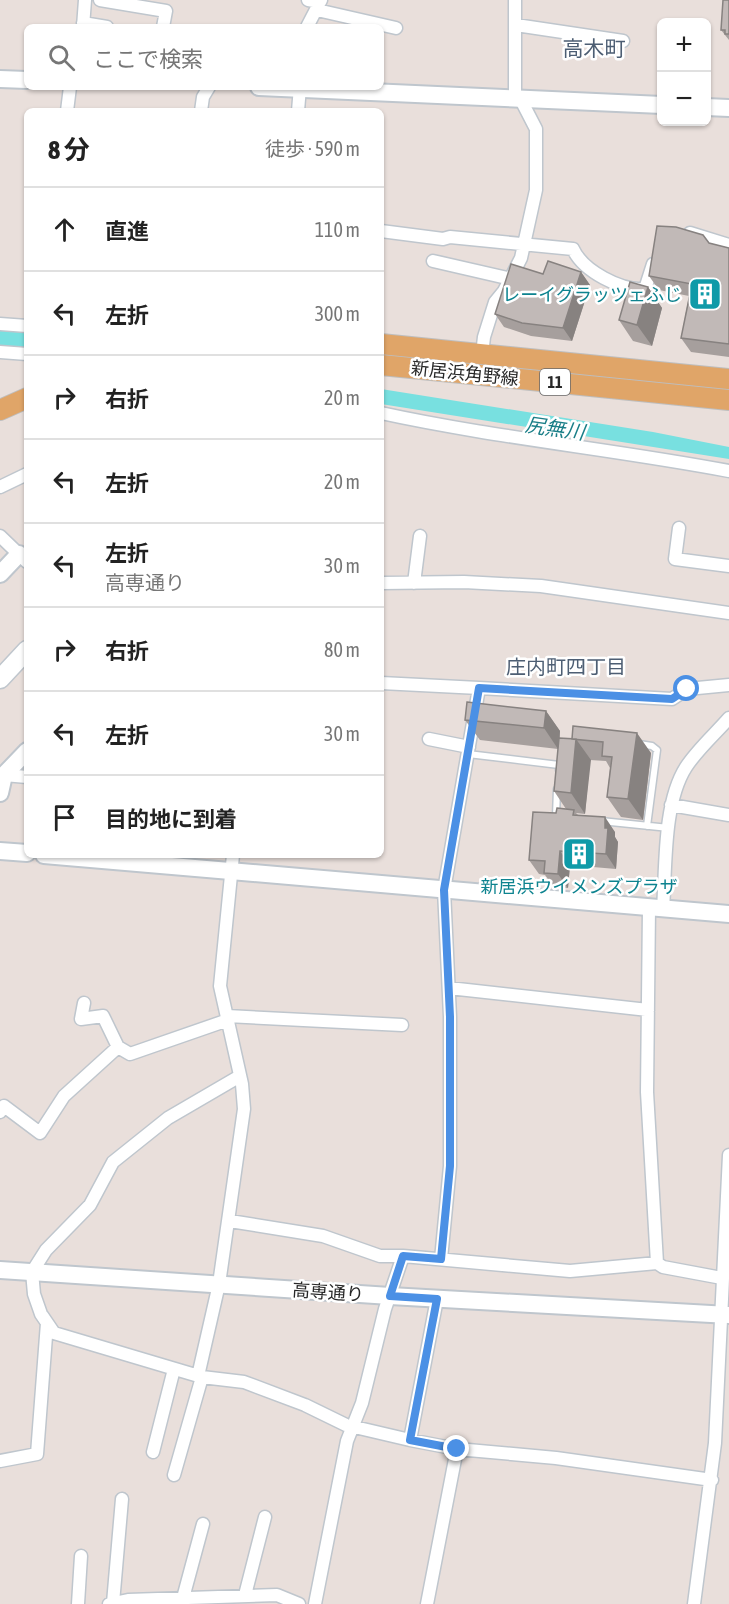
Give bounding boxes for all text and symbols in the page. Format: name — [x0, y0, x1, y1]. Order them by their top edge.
map controls — [657, 18, 711, 126]
button: + — [657, 18, 711, 72]
search box — [24, 24, 384, 90]
district label: 高木町 — [563, 36, 626, 60]
icon: search — [45, 41, 78, 74]
text: ここで検索 — [93, 46, 203, 72]
button: − — [657, 72, 711, 126]
text: 8 分 — [48, 135, 90, 165]
text: 徒歩 · 590 m — [265, 137, 360, 160]
icon: ahead — [48, 213, 81, 246]
text: 直進 — [105, 218, 149, 244]
text: 110 m — [315, 218, 360, 241]
building icon: レーイグラッツェふじ — [687, 276, 723, 312]
place label: レーイグラッツェふじ — [502, 284, 682, 305]
icon: left — [48, 297, 81, 330]
text: 左折 — [105, 302, 149, 328]
text: 300 m — [315, 302, 360, 325]
street label: 新居浜角野線 — [410, 357, 520, 389]
road number: 11 — [540, 369, 570, 395]
icon: right — [48, 381, 81, 414]
text: 右折 — [105, 386, 149, 412]
text: 20 m — [324, 386, 360, 409]
water label: 尻無川 — [524, 412, 588, 444]
icon: left — [48, 465, 81, 498]
text: 左折 — [105, 470, 149, 496]
text: 20 m — [324, 470, 360, 493]
text: 左折 — [105, 540, 149, 566]
icon: left — [48, 549, 81, 582]
text: 30 m — [324, 554, 360, 577]
text: 高専通り — [105, 571, 185, 594]
icon: right — [48, 633, 81, 666]
text: 右折 — [105, 638, 149, 664]
text: 80 m — [324, 638, 360, 661]
district label: 庄内町四丁目 — [506, 655, 626, 678]
route start — [673, 675, 699, 701]
icon: left — [48, 717, 81, 750]
text: 左折 — [105, 722, 149, 748]
text: 30 m — [324, 722, 360, 745]
icon: arrive — [48, 801, 81, 834]
text: 目的地に到着 — [105, 806, 237, 832]
building icon: 新居浜ウイメンズプラザ — [561, 836, 597, 872]
place label: 新居浜ウイメンズプラザ — [480, 876, 678, 897]
street label: 高専通り — [291, 1279, 365, 1305]
route end — [443, 1435, 469, 1461]

